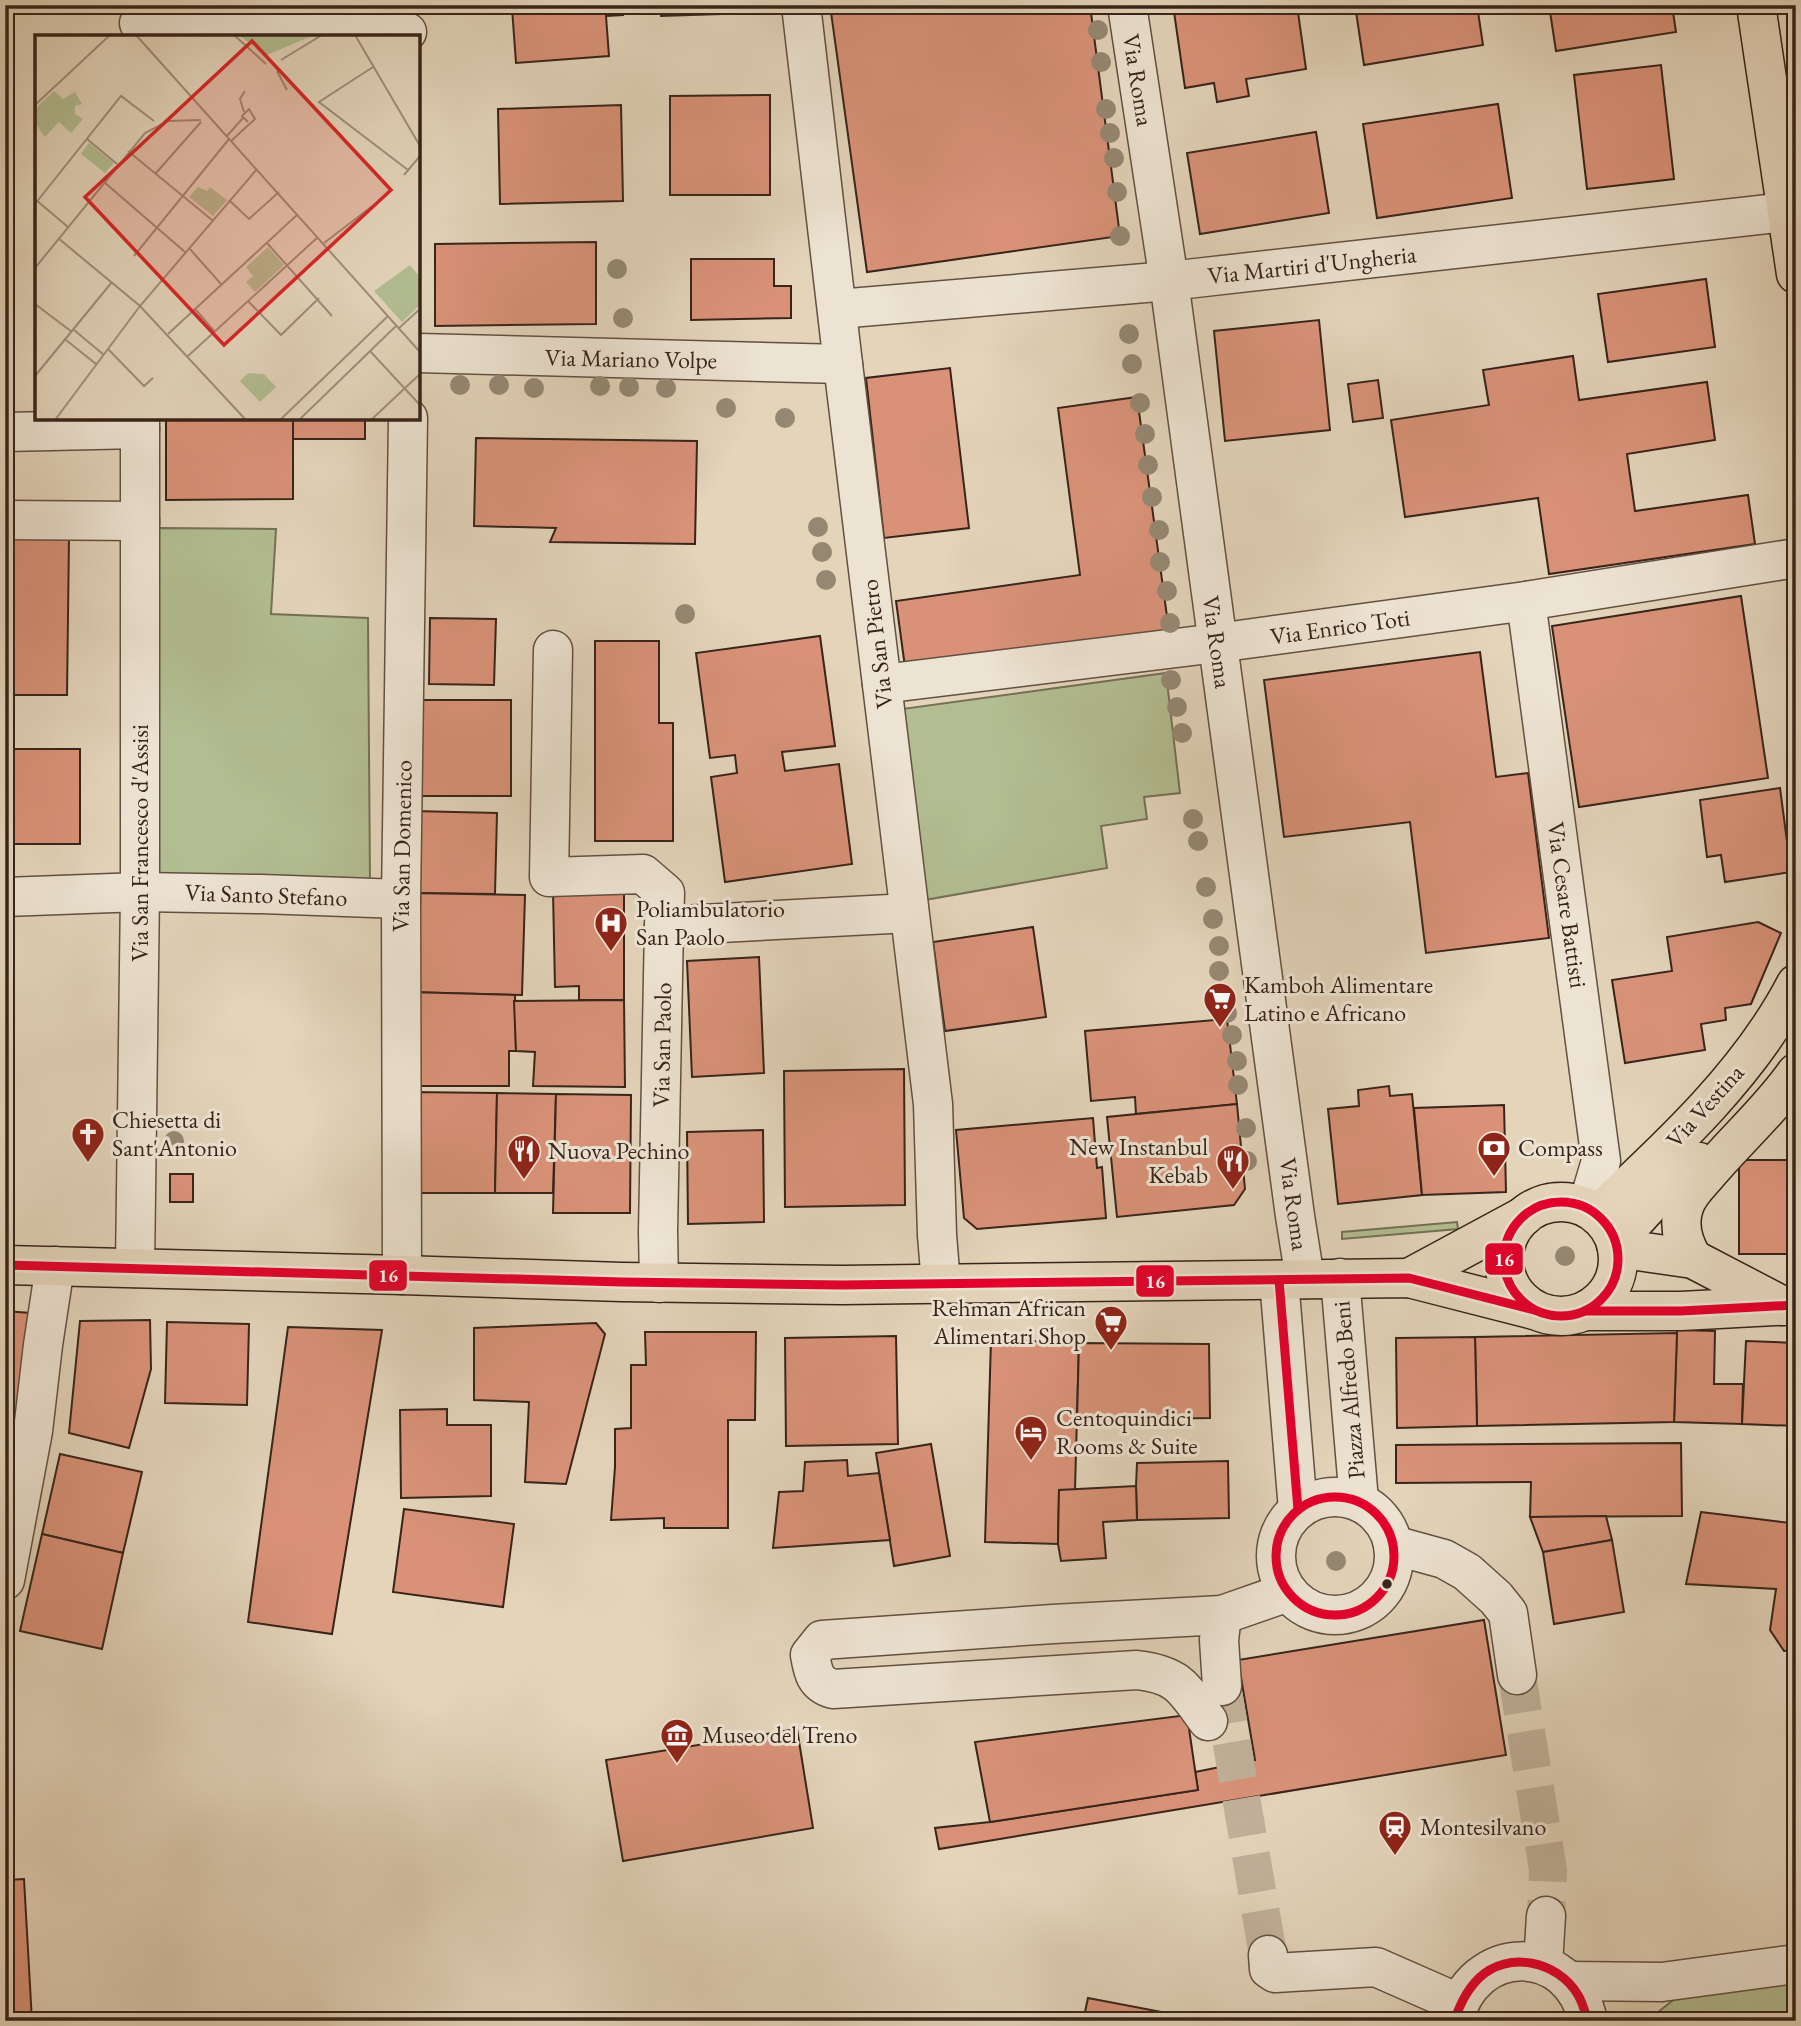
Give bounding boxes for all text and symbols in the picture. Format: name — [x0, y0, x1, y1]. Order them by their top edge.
street label: Via Roma — [1116, 31, 1161, 129]
inset map — [35, 35, 420, 420]
street label: Via Martiri d'Ungheria — [1206, 238, 1418, 291]
street label: Via Mariano Volpe — [545, 341, 717, 376]
street label: Via San Pietro — [853, 578, 900, 710]
street label: Via Roma — [1196, 594, 1239, 691]
street label: Via Enrico Toti — [1268, 601, 1412, 652]
street label: Via San Francesco d'Assisi — [124, 724, 155, 962]
street label: Via San Domenico — [385, 760, 418, 932]
street label: Via Cesare Battisti — [1540, 820, 1595, 990]
street label: Via Santo Stefano — [184, 876, 348, 913]
place label: Poliambulatorio San Paolo — [636, 893, 785, 952]
hospital icon: Poliambulatorio San Paolo — [592, 904, 630, 953]
place label: Kamboh Alimentare Latino e Africano — [1244, 969, 1433, 1028]
supermarket icon: Kamboh Alimentare Latino e Africano — [1201, 980, 1239, 1029]
street label: Via San Paolo — [645, 982, 678, 1108]
street label: Via Vestina — [1659, 1057, 1751, 1154]
place label: Chiesetta di Sant'Antonio — [112, 1104, 237, 1163]
church icon: Chiesetta di Sant'Antonio — [69, 1115, 107, 1164]
bank icon: Compass — [1475, 1129, 1513, 1178]
place label: New Instanbul Kebab — [1069, 1131, 1208, 1190]
restaurant icon: Nuova Pechino — [505, 1132, 543, 1181]
place label: Compass — [1518, 1132, 1603, 1163]
place label: Nuova Pechino — [548, 1135, 690, 1166]
restaurant icon: New Instanbul Kebab — [1214, 1142, 1252, 1191]
street label: Via Roma — [1273, 1156, 1316, 1253]
line badge: 16 — [1484, 1242, 1524, 1276]
text: 16 — [1494, 1247, 1514, 1272]
line badge: 16 — [368, 1259, 408, 1292]
text: 16 — [378, 1263, 398, 1288]
line badge: 16 — [1135, 1264, 1175, 1298]
text: 16 — [1145, 1269, 1165, 1294]
place label: Rehman African Alimentari Shop — [932, 1292, 1086, 1351]
street label: Piazza Alfredo Beni — [1325, 1300, 1372, 1480]
supermarket icon: Rehman African Alimentari Shop — [1092, 1303, 1130, 1352]
place label: Centoquindici Rooms & Suite — [1056, 1402, 1198, 1461]
hotel icon: Centoquindici Rooms & Suite — [1012, 1413, 1050, 1462]
unlabelled marker — [1380, 1577, 1394, 1591]
museum icon: Museo del Treno — [658, 1716, 696, 1765]
place label: Museo del Treno — [702, 1719, 858, 1750]
station icon: Montesilvano — [1376, 1808, 1414, 1857]
place label: Montesilvano — [1420, 1811, 1546, 1842]

